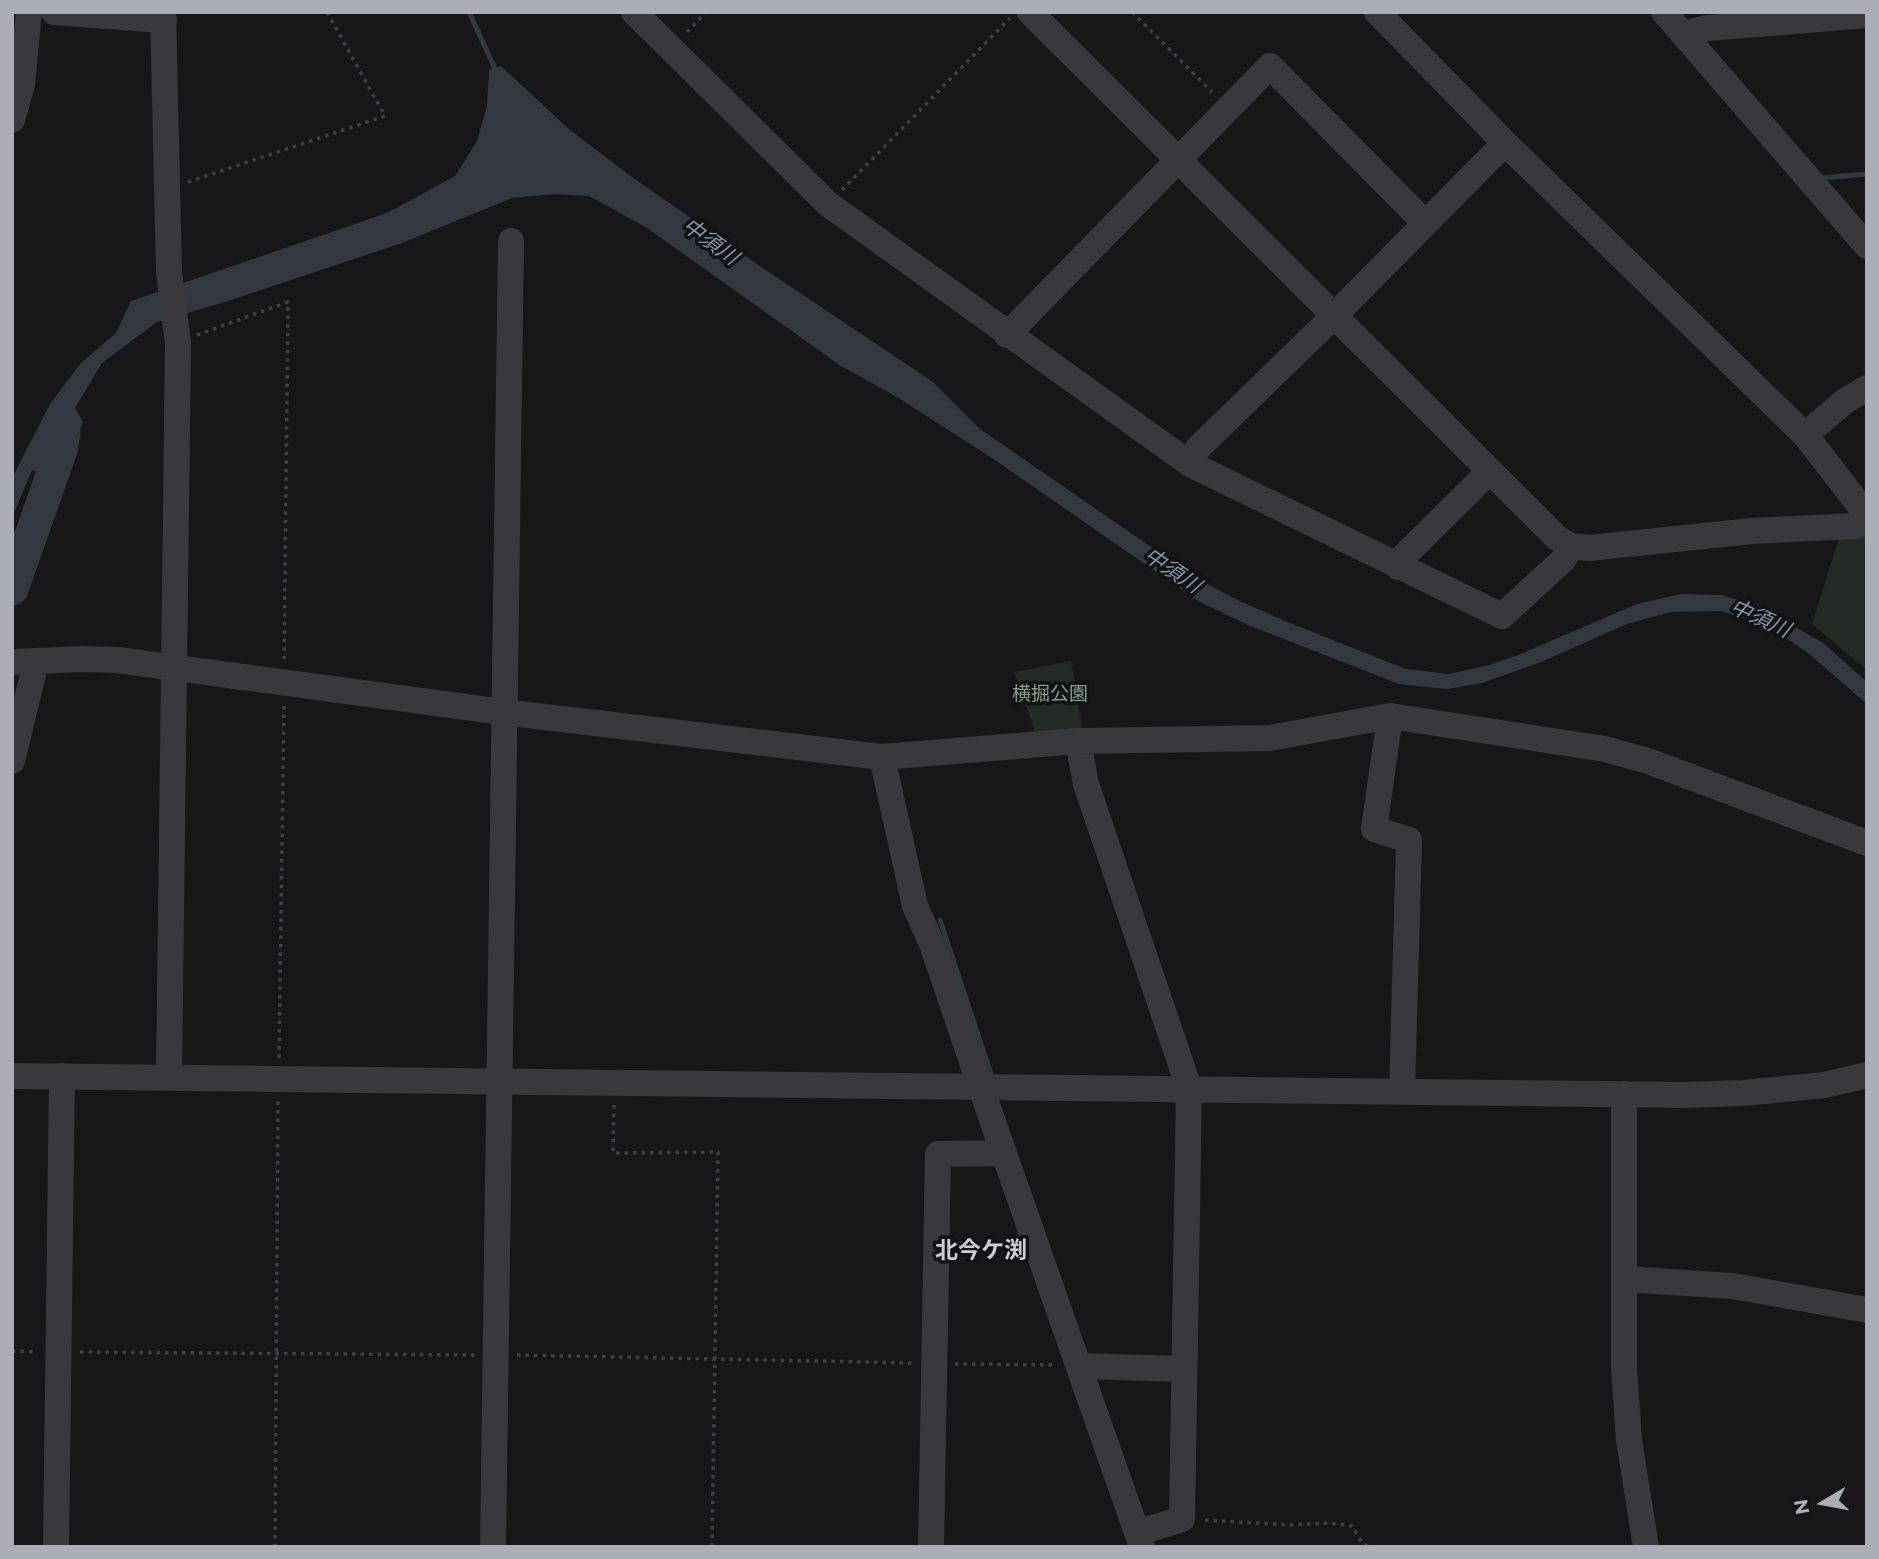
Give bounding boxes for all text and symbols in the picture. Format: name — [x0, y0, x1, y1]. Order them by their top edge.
water label: 中須川 — [677, 213, 743, 271]
water label: 中須川 — [1139, 543, 1205, 599]
water label: 中須川 — [1726, 595, 1794, 643]
park label: 横掘公園 — [1012, 683, 1088, 705]
district label: 北今ケ渕 — [935, 1237, 1027, 1265]
north arrow — [1788, 1468, 1858, 1538]
text: N — [1789, 1497, 1814, 1516]

